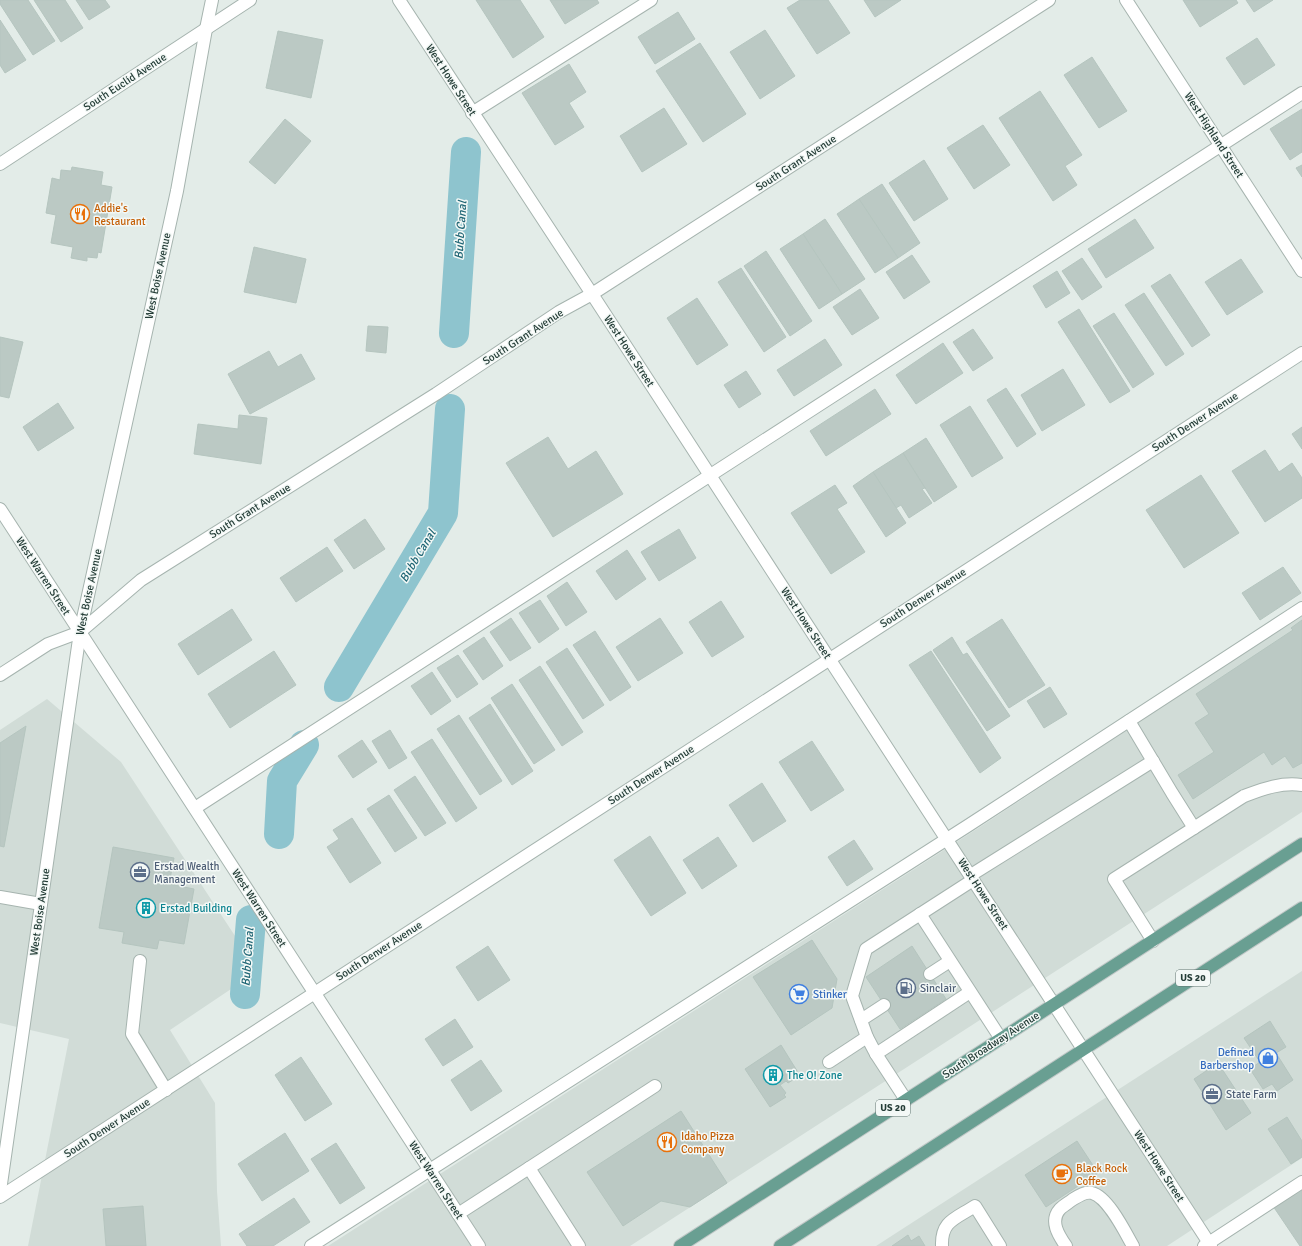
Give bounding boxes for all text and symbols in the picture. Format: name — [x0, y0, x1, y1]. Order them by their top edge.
street label: West Howe Street — [423, 42, 479, 118]
street label: South Euclid Avenue — [81, 50, 169, 114]
street label: West Highland Street — [1181, 90, 1247, 180]
street label: South Grant Avenue — [753, 132, 839, 194]
water label: Bubb Canal — [451, 199, 471, 260]
place label: Addie's Restaurant — [94, 202, 146, 228]
restaurant icon: Addie's Restaurant — [69, 203, 91, 225]
street label: West Boise Avenue — [142, 232, 174, 320]
street label: South Grant Avenue — [480, 306, 566, 368]
street label: West Howe Street — [601, 313, 657, 389]
street label: South Denver Avenue — [1150, 389, 1240, 455]
street label: South Grant Avenue — [207, 481, 293, 541]
water label: Bubb Canal — [396, 526, 440, 585]
street label: West Warren Street — [13, 535, 73, 618]
street label: West Boise Avenue — [73, 548, 105, 636]
street label: South Denver Avenue — [878, 565, 968, 631]
street label: West Howe Street — [778, 585, 834, 661]
street label: South Denver Avenue — [606, 742, 696, 808]
street label: West Howe Street — [955, 856, 1011, 932]
place label: Erstad Wealth Management — [154, 860, 220, 886]
office icon: Erstad Wealth Management — [129, 861, 151, 883]
street label: West Warren Street — [229, 867, 289, 950]
street label: West Boise Avenue — [27, 868, 53, 956]
building icon: Erstad Building — [135, 897, 157, 919]
place label: Erstad Building — [160, 902, 232, 915]
street label: South Denver Avenue — [334, 918, 424, 984]
water label: Bubb Canal — [238, 926, 258, 987]
road number: US 20 — [1176, 970, 1210, 986]
fuel station icon: Sinclair — [895, 977, 917, 999]
place label: Sinclair — [920, 982, 956, 995]
supermarket icon: Stinker — [788, 983, 810, 1005]
place label: Stinker — [813, 988, 847, 1001]
street label: South Broadway Avenue — [940, 1009, 1042, 1081]
place label: Defined Barbershop — [1200, 1046, 1254, 1072]
shop icon: Defined Barbershop — [1257, 1047, 1279, 1069]
building icon: The O! Zone — [762, 1064, 784, 1086]
place label: The O! Zone — [787, 1069, 842, 1082]
office icon: State Farm — [1201, 1083, 1223, 1105]
place label: State Farm — [1226, 1088, 1277, 1101]
street label: South Denver Avenue — [62, 1095, 152, 1161]
road number: US 20 — [876, 1100, 910, 1116]
street label: West Howe Street — [1131, 1128, 1187, 1204]
place label: Idaho Pizza Company — [681, 1130, 735, 1156]
restaurant icon: Idaho Pizza Company — [656, 1131, 678, 1153]
street label: West Warren Street — [406, 1139, 466, 1222]
place label: Black Rock Coffee — [1076, 1162, 1128, 1188]
cafe icon: Black Rock Coffee — [1051, 1163, 1073, 1185]

